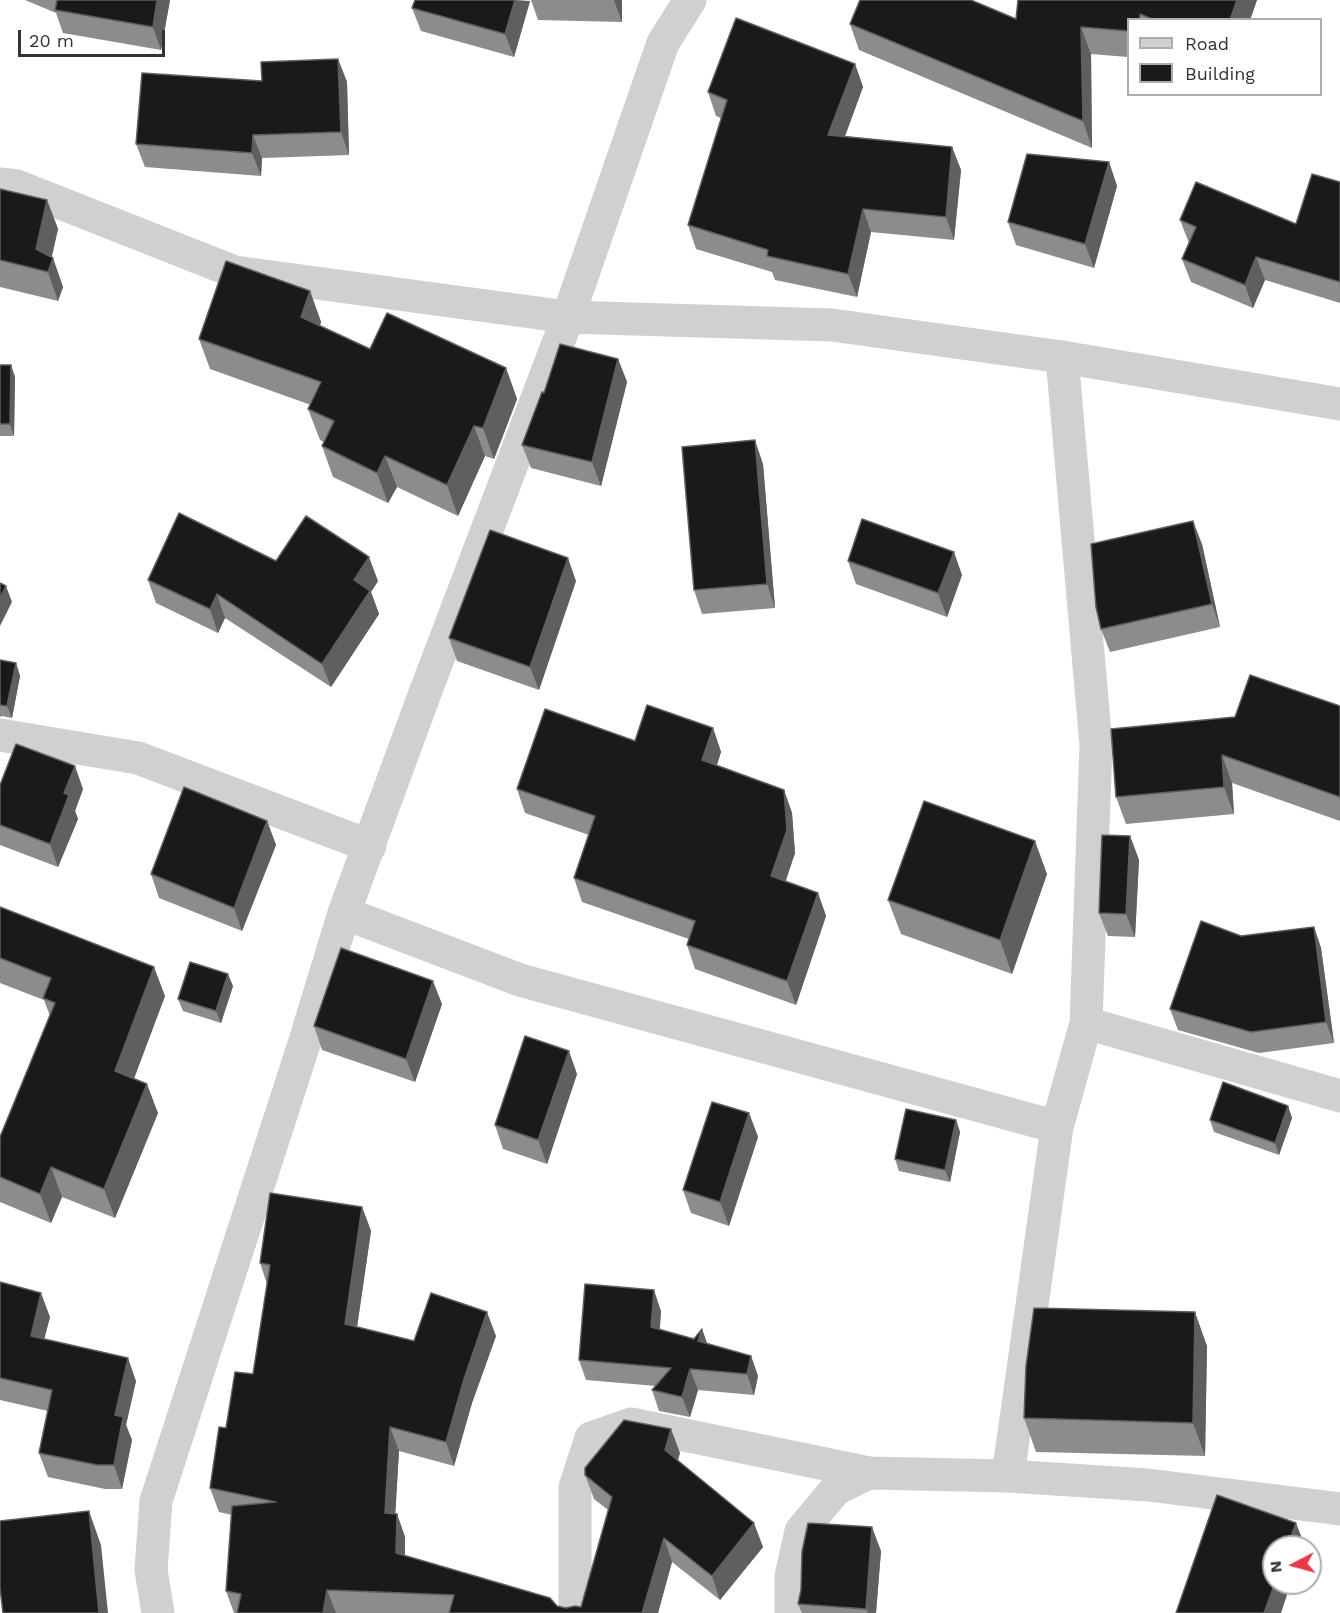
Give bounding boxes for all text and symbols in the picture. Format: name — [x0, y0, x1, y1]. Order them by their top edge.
scale bar — [21, 18, 168, 56]
legend — [1127, 18, 1322, 96]
text: 20 m — [29, 30, 74, 51]
text: Road — [1185, 33, 1229, 54]
text: Building — [1185, 63, 1255, 84]
north arrow — [1262, 1535, 1322, 1595]
text: N — [1266, 1560, 1286, 1574]

